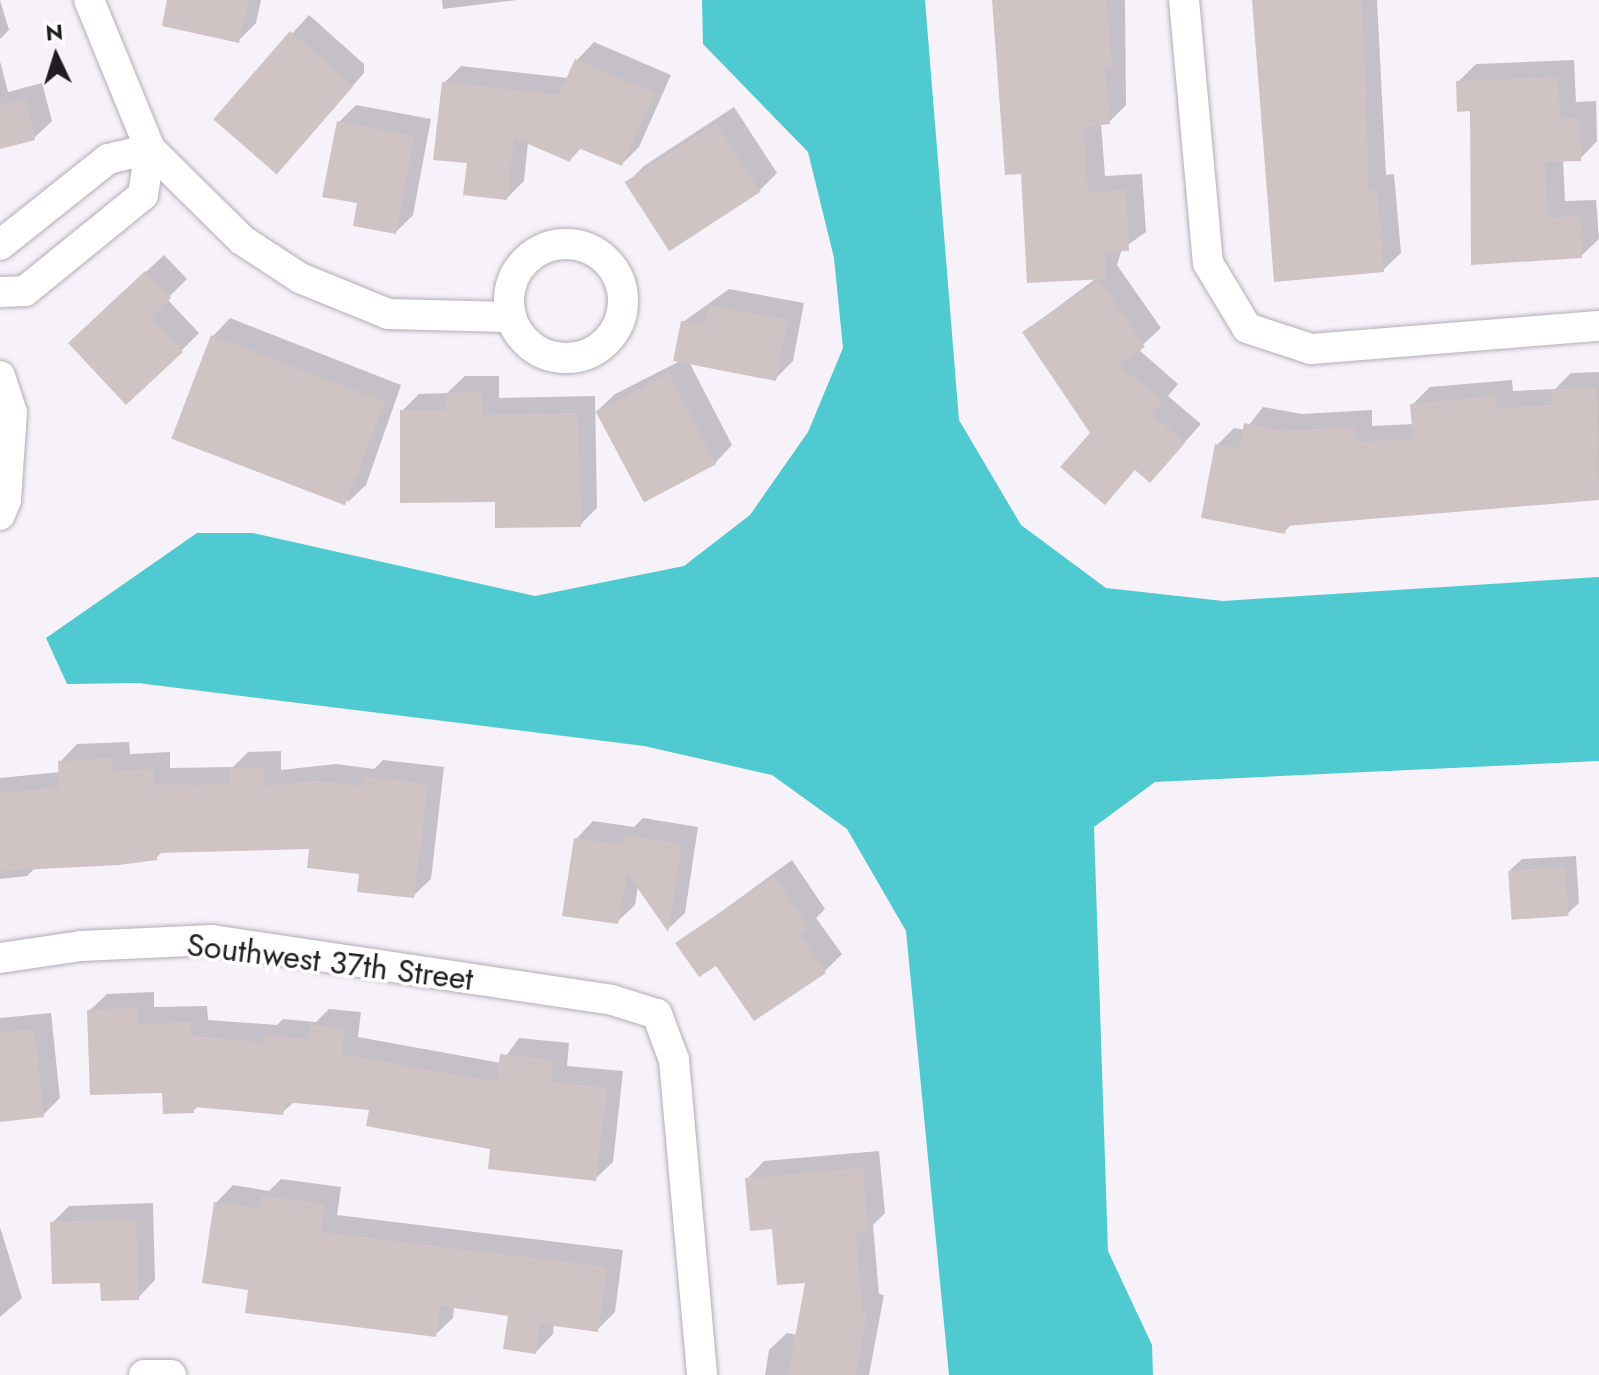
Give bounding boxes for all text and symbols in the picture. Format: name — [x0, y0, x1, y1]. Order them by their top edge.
text: N — [44, 15, 64, 49]
north arrow — [16, 16, 96, 96]
street label: Southwest 37th Street — [185, 925, 475, 999]

